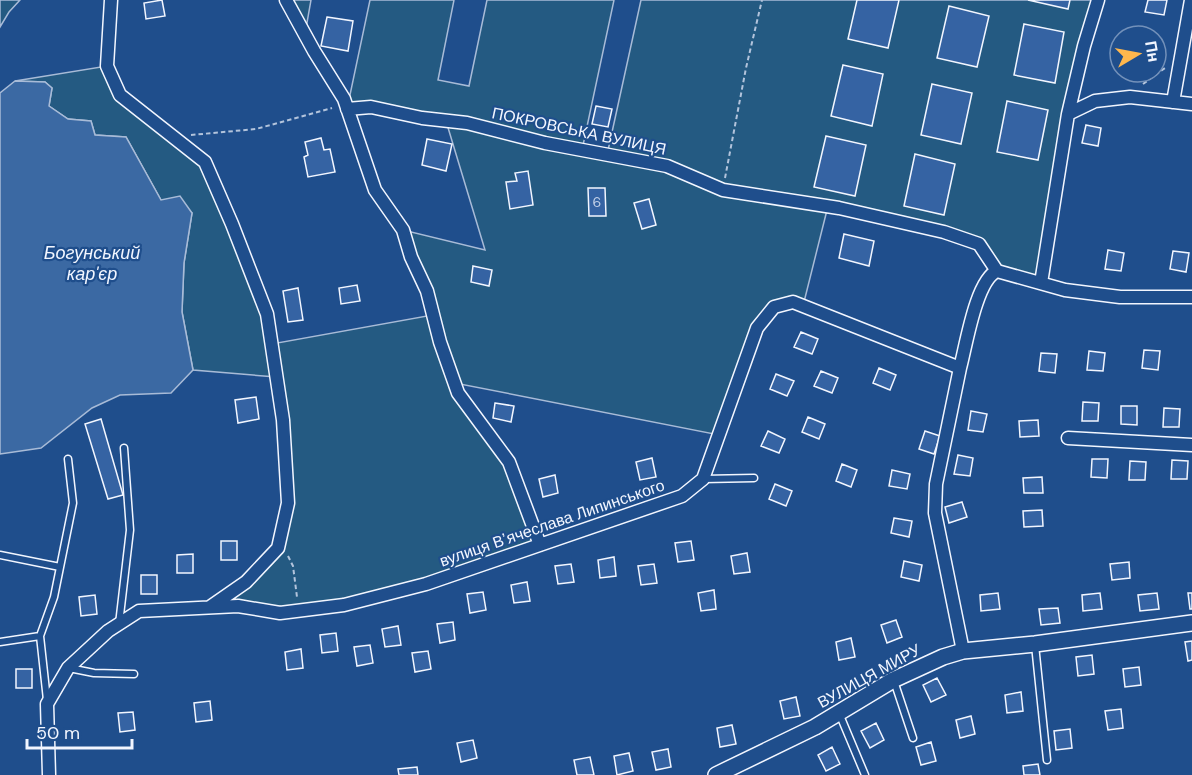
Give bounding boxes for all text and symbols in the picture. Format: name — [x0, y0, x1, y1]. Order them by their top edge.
north arrow — [1108, 24, 1168, 84]
text: Пн — [1140, 39, 1164, 64]
street label: ПОКРОВСЬКА ВУЛИЦЯ — [490, 102, 668, 160]
house number: 6 — [593, 193, 601, 211]
water label: Богунський кар'єр — [44, 241, 140, 286]
street label: вулиця Вʼячеслава Липинського — [437, 475, 667, 571]
street label: ВУЛИЦЯ МИРУ — [814, 639, 925, 713]
scale bar — [27, 712, 132, 750]
text: 50 m — [36, 721, 80, 745]

